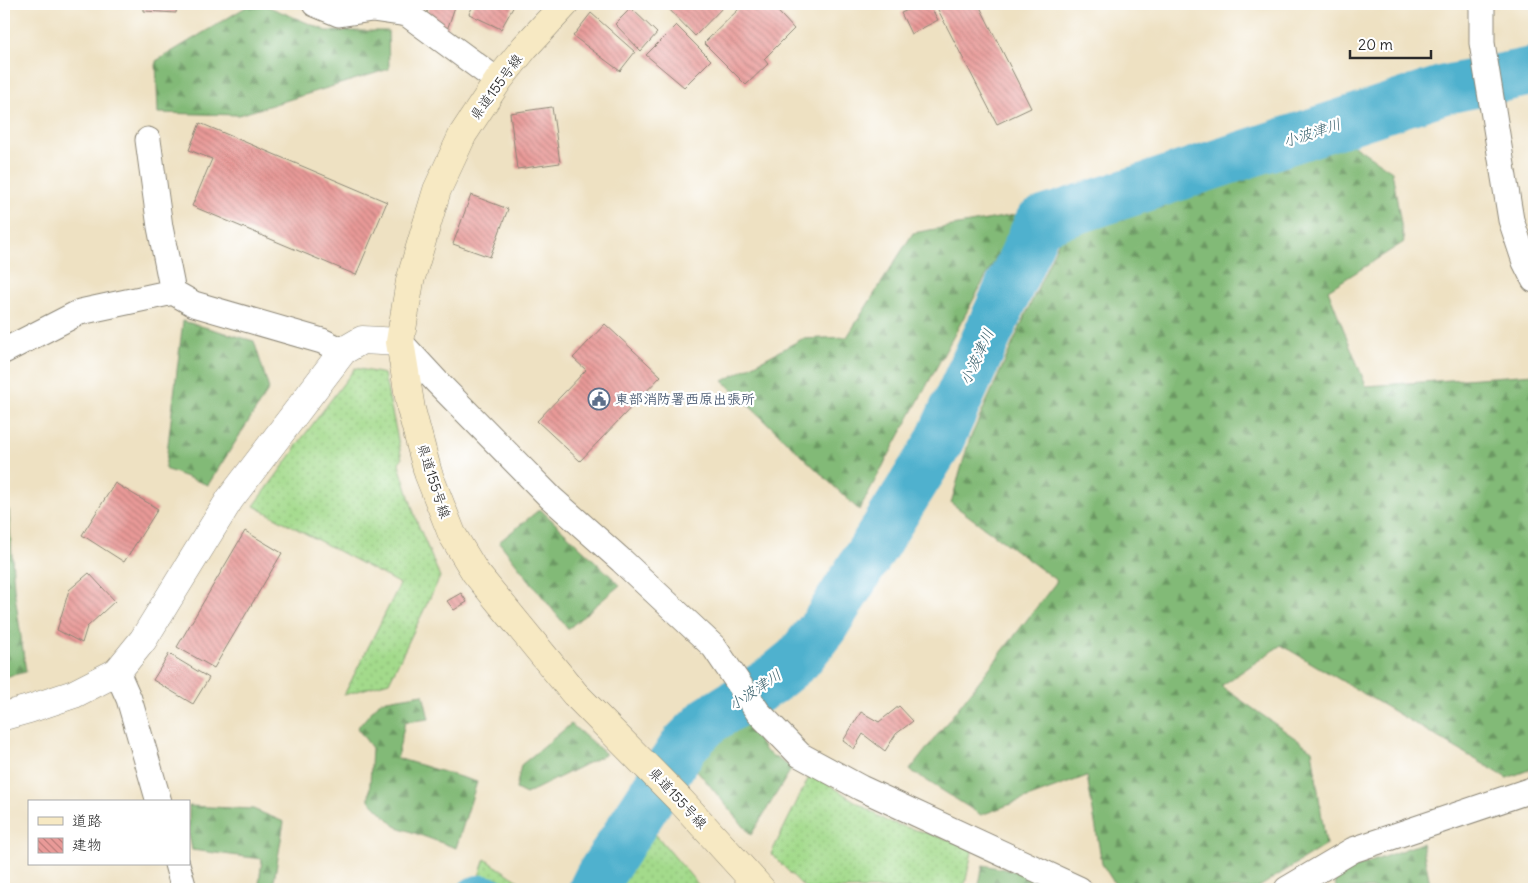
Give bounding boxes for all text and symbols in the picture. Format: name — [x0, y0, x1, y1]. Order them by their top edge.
scale bar — [1350, 28, 1432, 60]
text: 20 m — [1358, 35, 1393, 54]
street label: 県道155号線 — [466, 50, 526, 124]
water label: 小波津川 — [1280, 114, 1343, 151]
water label: 小波津川 — [955, 326, 998, 388]
public building icon: 東部消防署西原出張所 — [587, 387, 611, 411]
place label: 東部消防署西原出張所 — [615, 390, 755, 408]
street label: 県道155号線 — [413, 441, 455, 521]
water label: 小波津川 — [725, 665, 785, 714]
street label: 県道155号線 — [645, 763, 711, 833]
legend — [28, 800, 190, 866]
text: 道路 — [72, 811, 102, 830]
text: 建物 — [72, 835, 102, 854]

